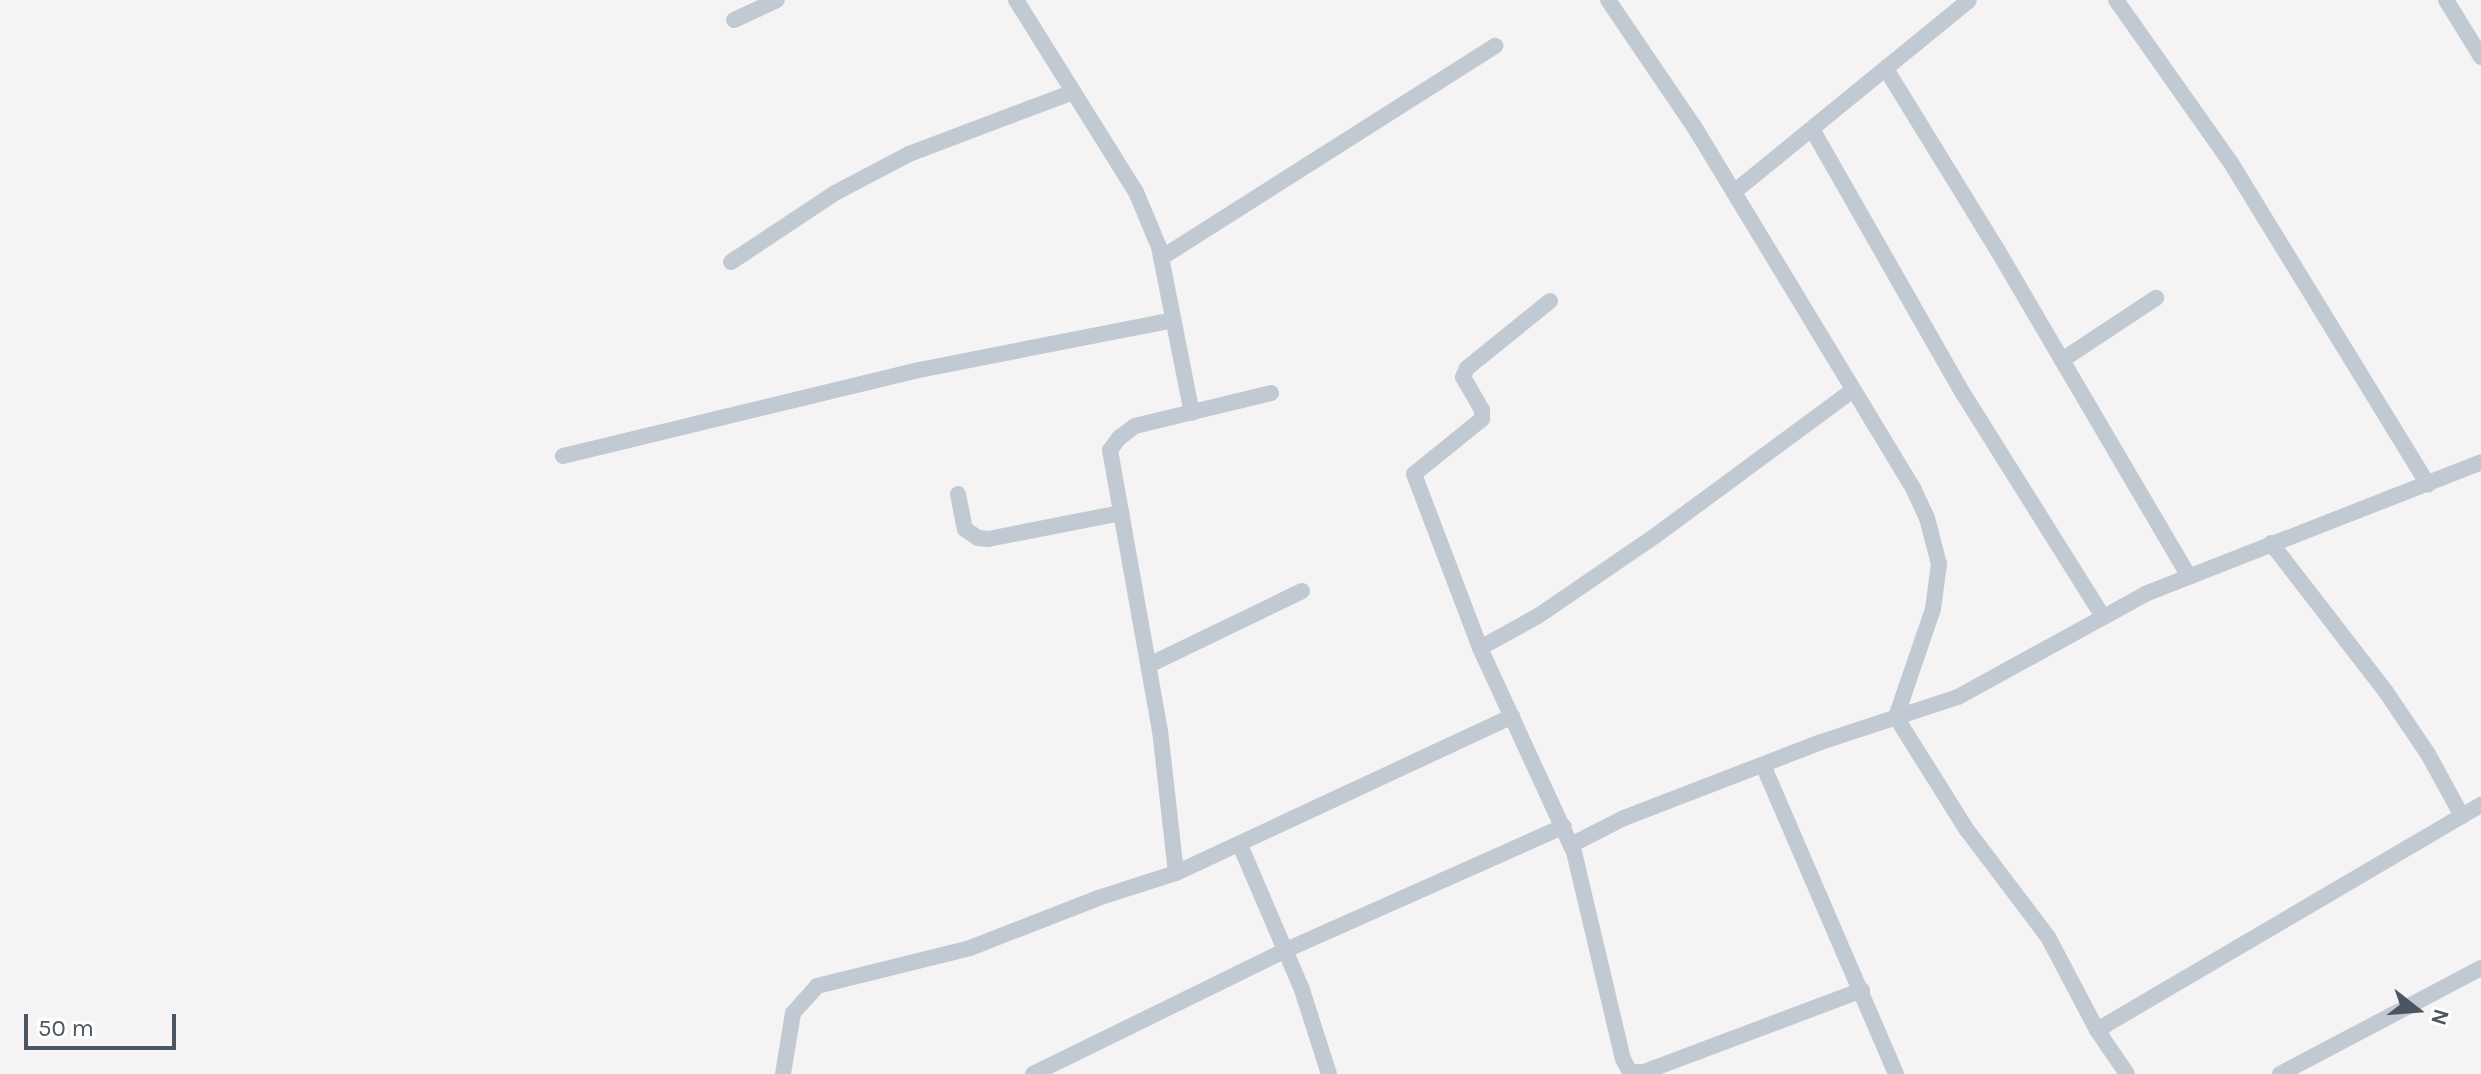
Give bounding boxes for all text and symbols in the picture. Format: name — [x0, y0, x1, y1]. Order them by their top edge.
north arrow — [2377, 970, 2457, 1050]
scale bar — [28, 998, 180, 1048]
text: N — [2425, 1006, 2455, 1028]
text: 50 m — [38, 1014, 94, 1042]

